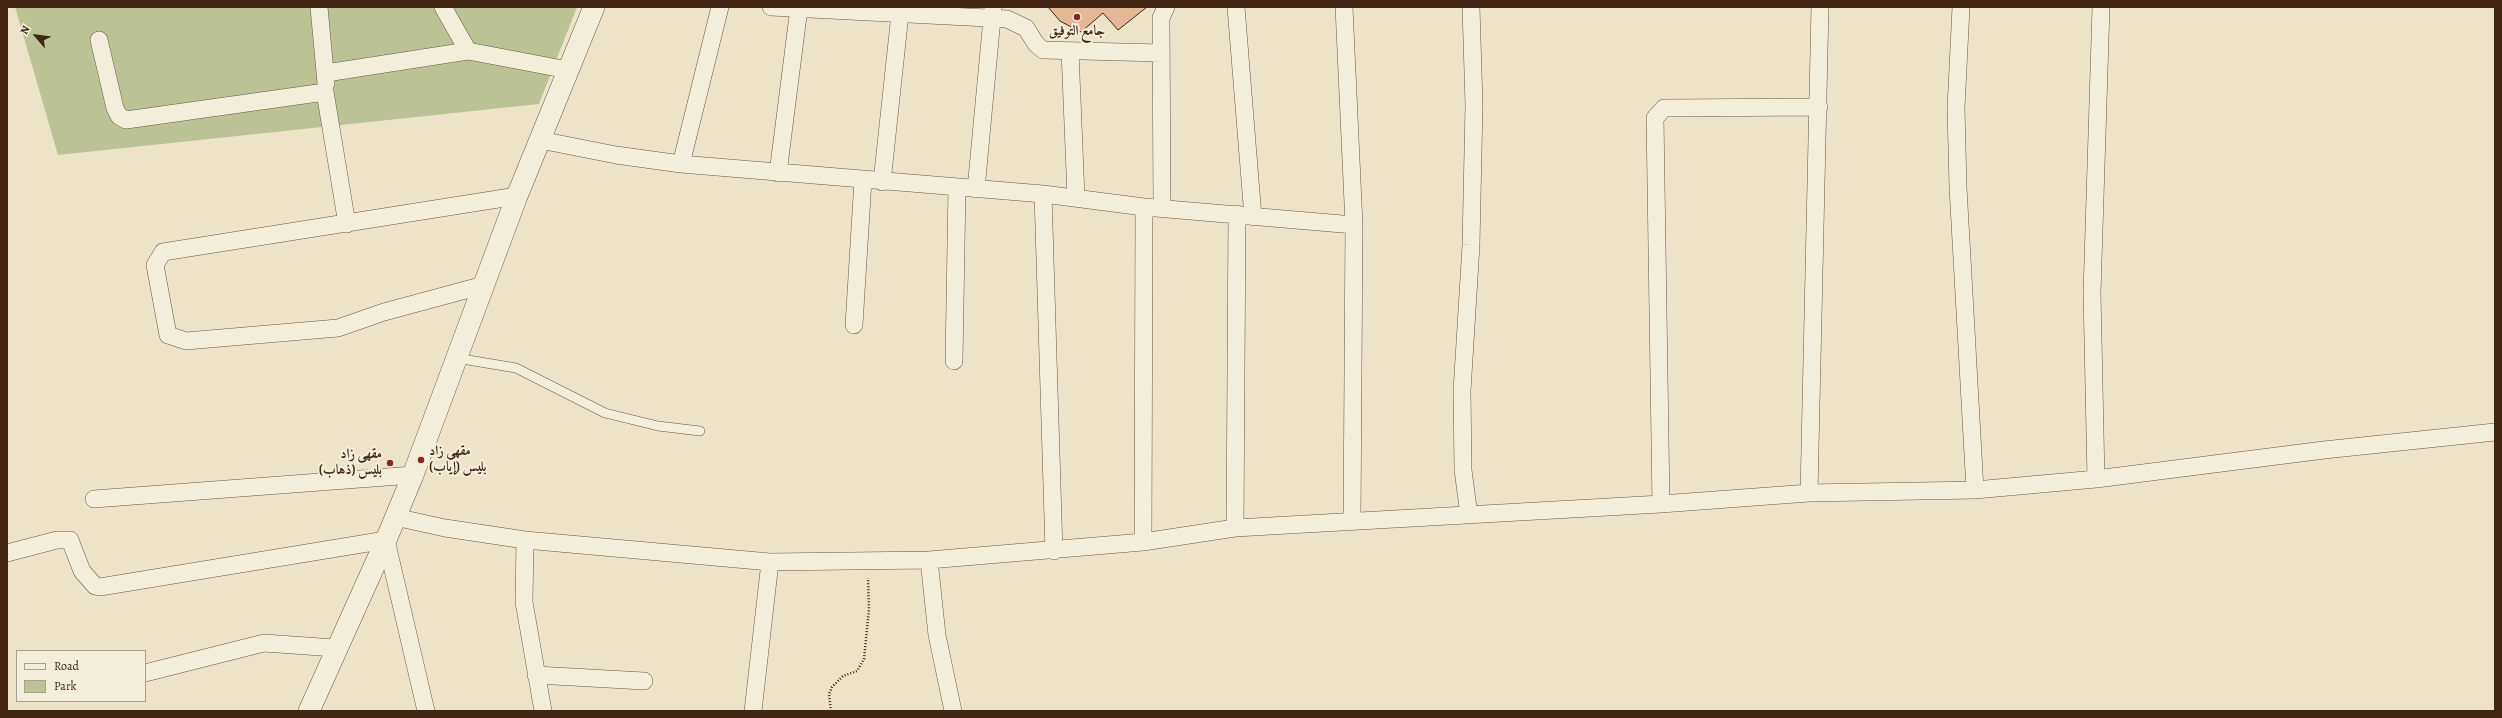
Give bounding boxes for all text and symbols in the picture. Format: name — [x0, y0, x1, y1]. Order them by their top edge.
marker: جامع التوفيق — [1072, 12, 1082, 22]
north arrow — [16, 16, 56, 56]
text: N — [16, 23, 33, 37]
place label: جامع التوفيق — [1049, 24, 1105, 40]
place label: مقهى زاد بليس (إياب) — [429, 444, 487, 476]
place label: مقهى زاد بليس (ذهاب) — [319, 447, 382, 480]
marker: مقهى زاد بليس (إياب) — [416, 455, 426, 465]
marker: مقهى زاد بليس (ذهاب) — [385, 458, 395, 468]
legend — [16, 650, 146, 702]
text: Road — [54, 658, 79, 674]
text: Park — [54, 678, 77, 694]

